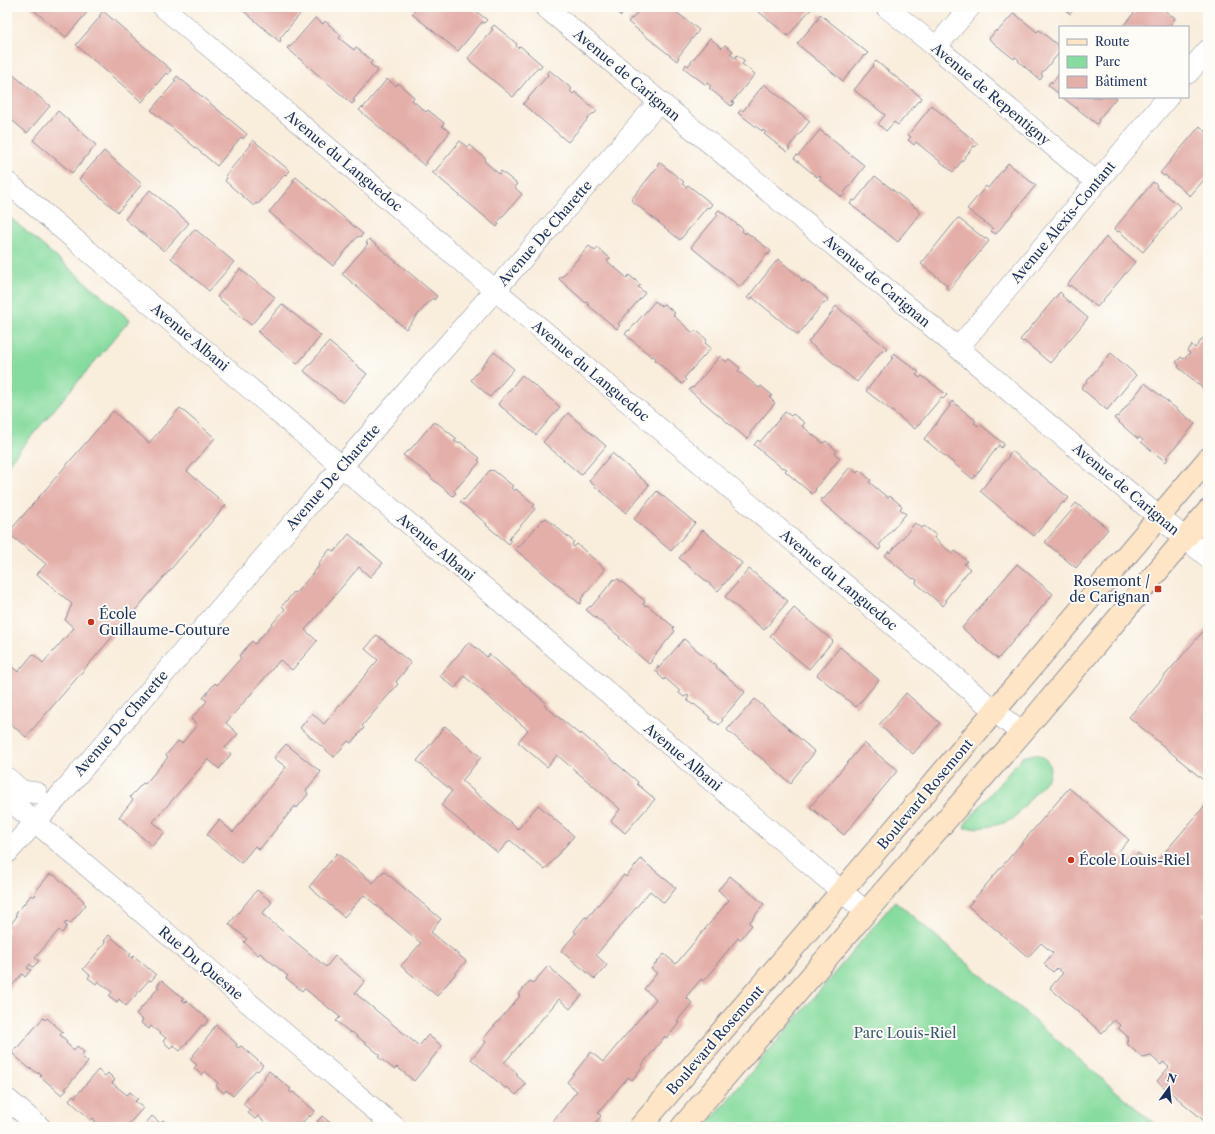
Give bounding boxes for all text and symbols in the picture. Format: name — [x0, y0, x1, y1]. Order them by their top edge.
street label: Avenue de Carignan — [569, 24, 684, 125]
legend — [1059, 26, 1189, 98]
text: Route — [1095, 34, 1130, 49]
street label: Avenue de Repentigny — [927, 38, 1054, 149]
text: Parc — [1095, 54, 1120, 69]
text: Bâtiment — [1095, 74, 1148, 89]
street label: Avenue du Languedoc — [281, 106, 406, 215]
street label: Avenue Alexis-Contant — [1006, 157, 1119, 287]
street label: Avenue De Charette — [493, 176, 596, 290]
street label: Avenue de Carignan — [819, 230, 934, 331]
street label: Avenue Albani — [147, 299, 233, 375]
street label: Avenue du Languedoc — [528, 316, 653, 425]
street label: Avenue De Charette — [281, 420, 384, 534]
street label: Avenue de Carignan — [1068, 438, 1183, 539]
street label: Avenue Albani — [393, 509, 479, 585]
street label: Avenue du Languedoc — [776, 525, 901, 634]
place label: Rosemont / de Carignan — [1069, 572, 1150, 606]
marker: Rosemont / de Carignan — [1153, 584, 1163, 594]
place label: École Guillaume-Couture — [99, 605, 230, 639]
marker: École Guillaume-Couture — [86, 617, 96, 627]
street label: Avenue De Charette — [69, 666, 172, 780]
street label: Avenue Albani — [640, 719, 726, 795]
street label: Boulevard Rosemont — [873, 735, 977, 853]
place label: École Louis-Riel — [1079, 851, 1190, 869]
marker: École Louis-Riel — [1066, 855, 1076, 865]
street label: Rue Du Quesne — [155, 922, 247, 1004]
street label: Boulevard Rosemont — [663, 982, 767, 1098]
park label: Parc Louis-Riel — [854, 1024, 956, 1042]
north arrow — [1149, 1068, 1189, 1108]
text: N — [1165, 1070, 1178, 1086]

